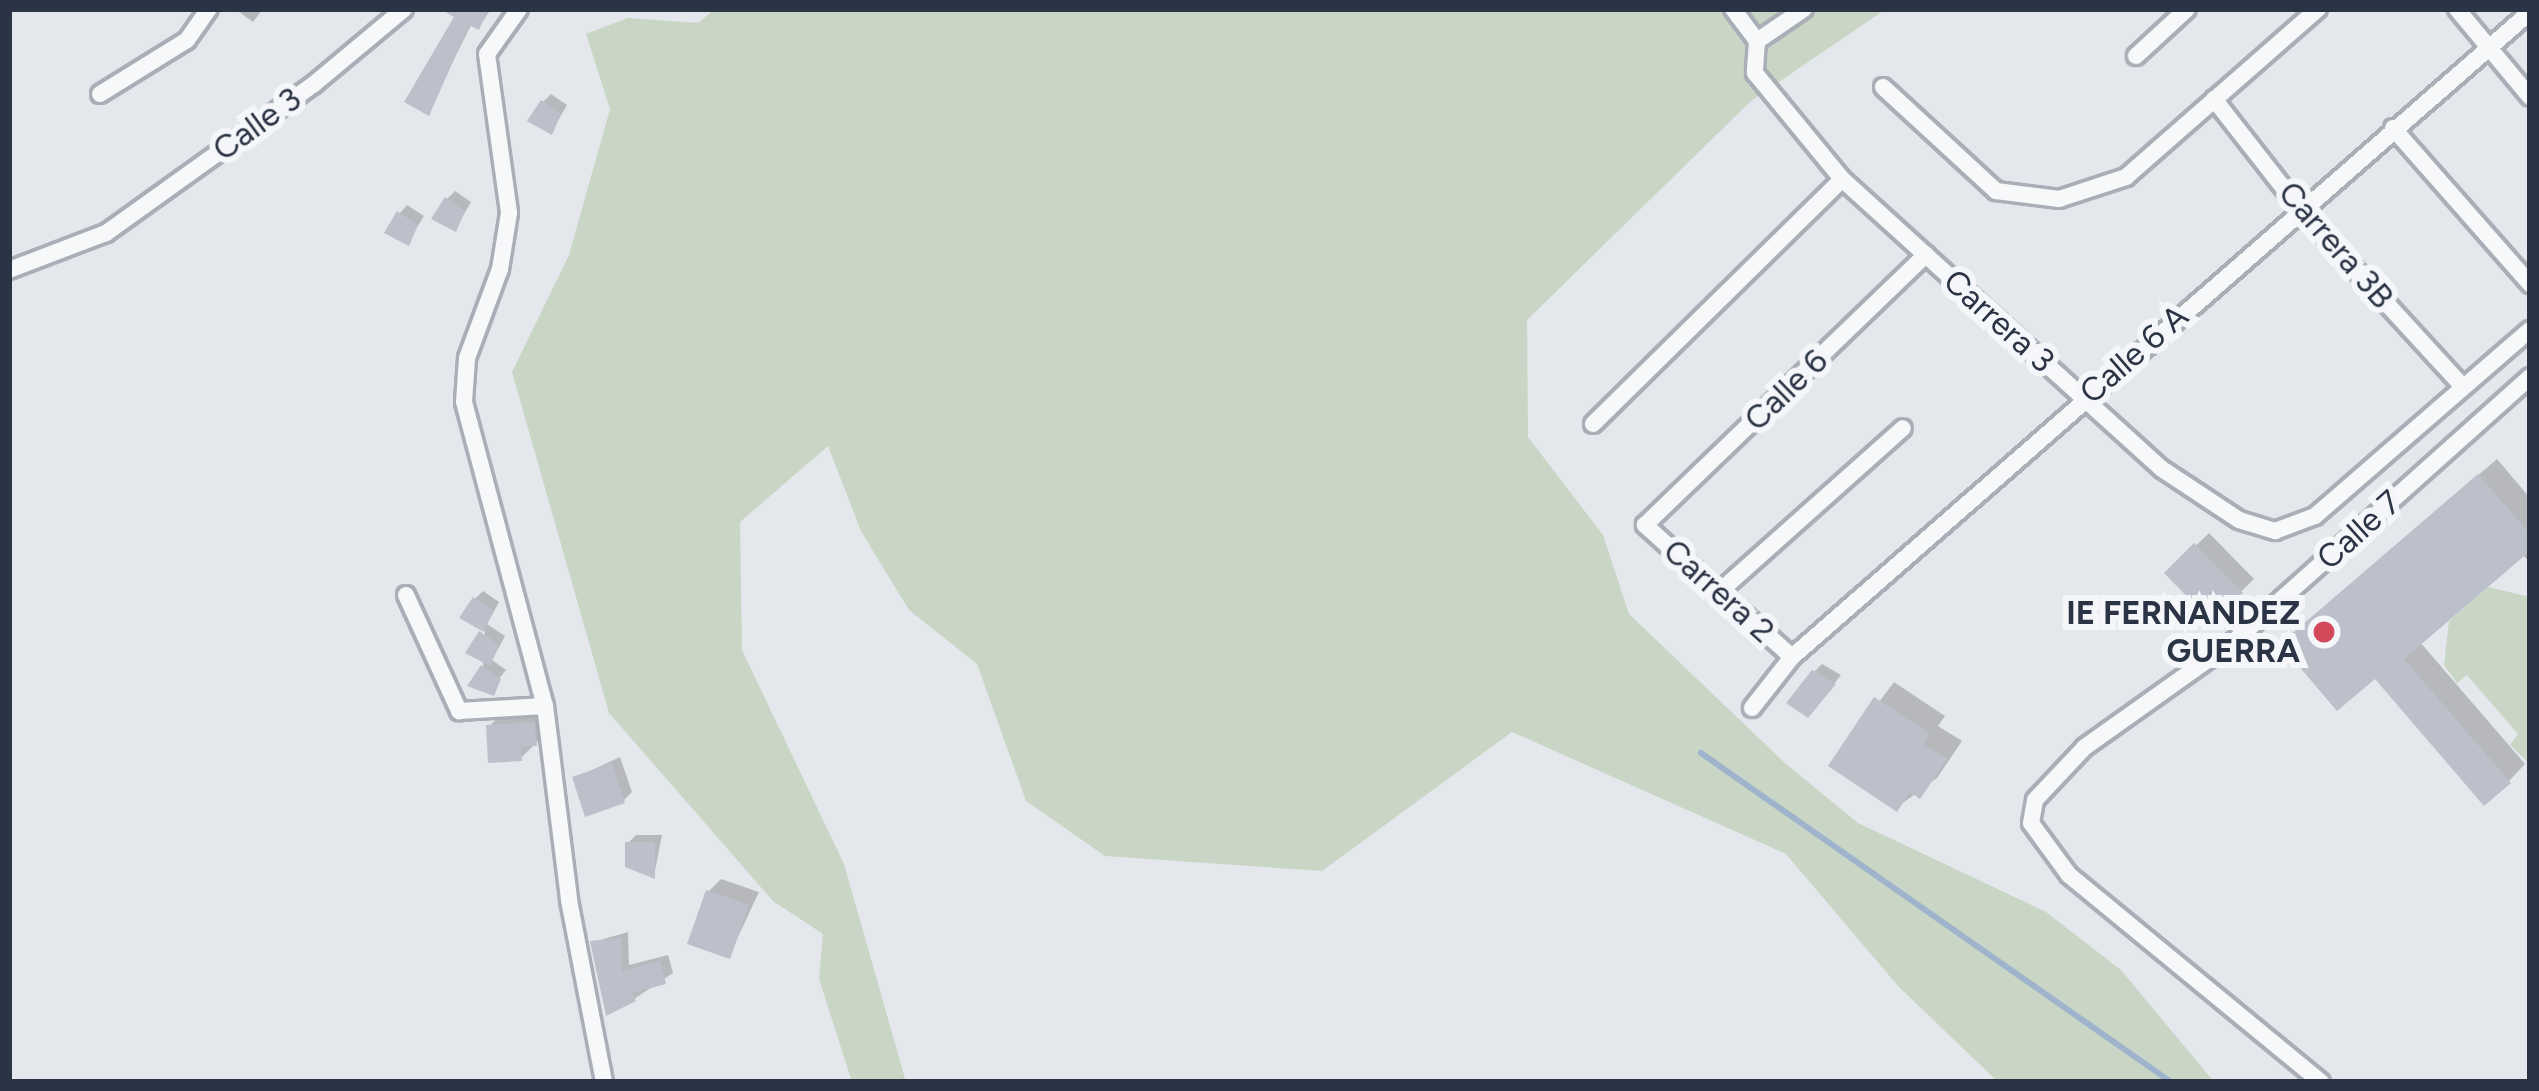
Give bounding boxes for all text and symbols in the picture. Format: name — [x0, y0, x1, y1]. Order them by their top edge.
street label: Calle 3 — [205, 79, 309, 169]
street label: Carrera 3B — [2270, 173, 2402, 317]
street label: Carrera 3 — [1936, 261, 2062, 381]
street label: Calle 6 A — [2072, 296, 2196, 412]
street label: Calle 6 — [1736, 341, 1836, 439]
street label: Calle 7 — [2309, 482, 2409, 578]
street label: Carrera 2 — [1655, 531, 1783, 651]
place label: IE FERNANDEZ GUERRA — [2066, 593, 2300, 671]
marker: IE FERNANDEZ GUERRA — [2311, 619, 2337, 645]

